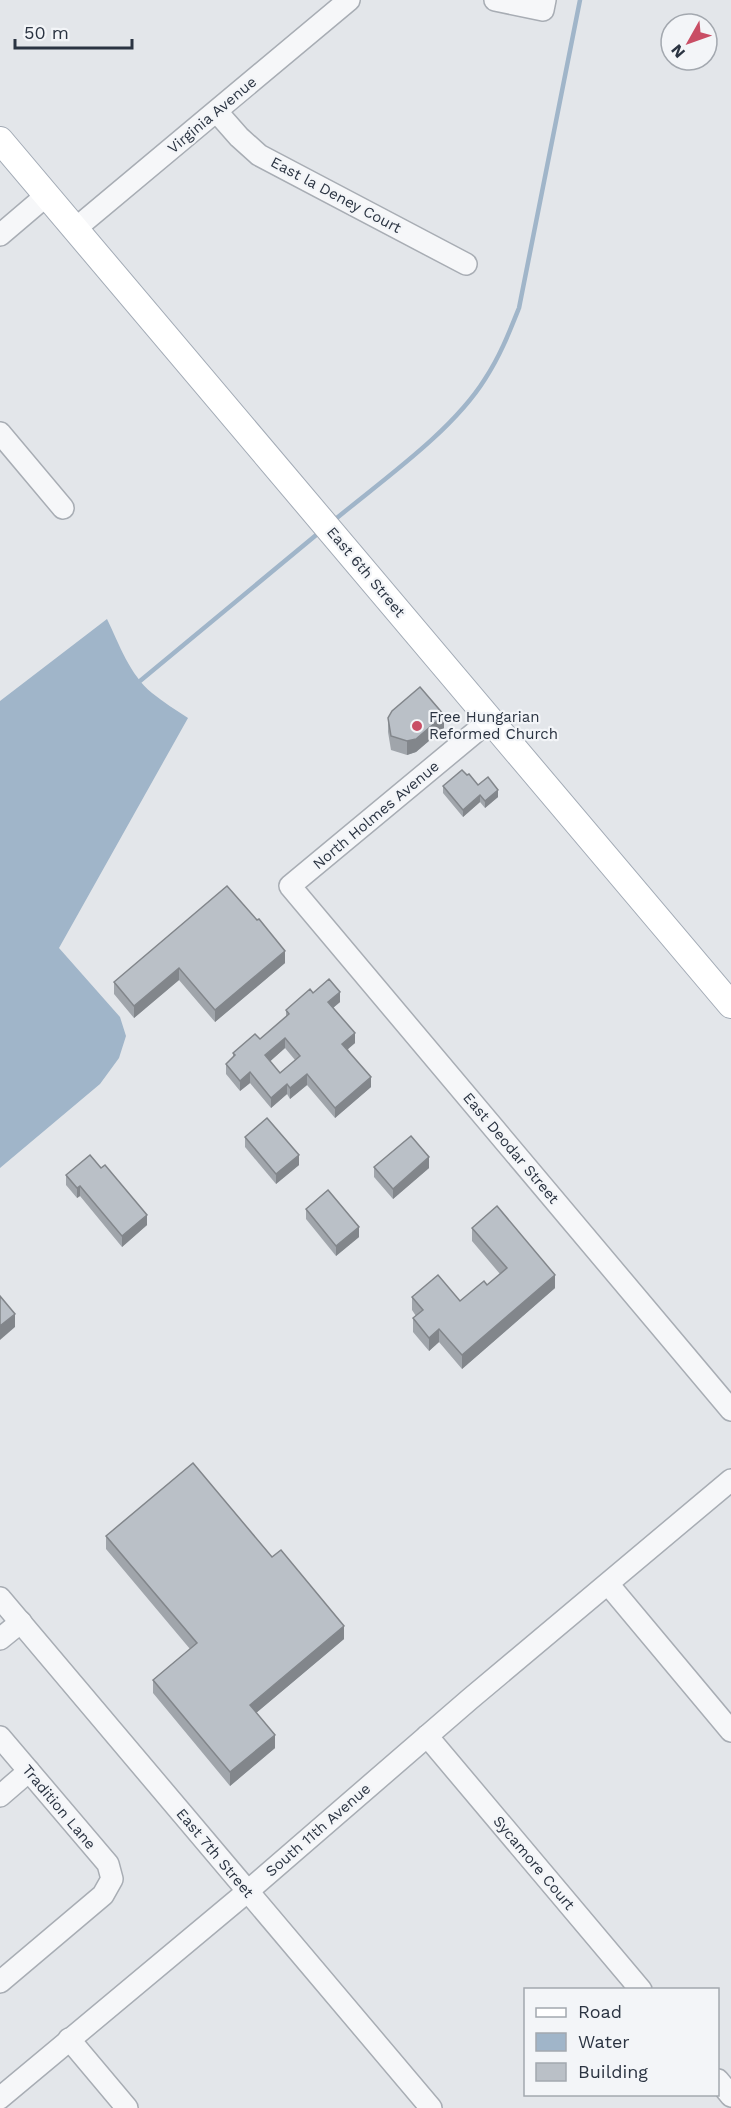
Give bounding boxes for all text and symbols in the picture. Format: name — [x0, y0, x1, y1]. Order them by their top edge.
scale bar — [15, 12, 132, 50]
north arrow — [659, 12, 719, 72]
text: 50 m — [24, 22, 69, 43]
text: N — [667, 41, 689, 62]
street label: Virginia Avenue — [164, 73, 260, 157]
street label: East la Deney Court — [268, 153, 405, 237]
street label: East 6th Street — [323, 523, 409, 621]
place label: Free Hungarian Reformed Church — [429, 708, 558, 743]
marker: Free Hungarian Reformed Church — [410, 719, 424, 733]
street label: North Holmes Avenue — [309, 757, 443, 873]
street label: East Deodar Street — [459, 1089, 563, 1208]
street label: Tradition Lane — [18, 1761, 100, 1853]
street label: South 11th Avenue — [262, 1780, 374, 1880]
street label: East 7th Street — [172, 1805, 258, 1902]
street label: Sycamore Court — [489, 1812, 579, 1914]
legend — [524, 1988, 719, 2096]
text: Road — [578, 2001, 622, 2022]
text: Water — [578, 2031, 630, 2052]
text: Building — [578, 2061, 648, 2082]

